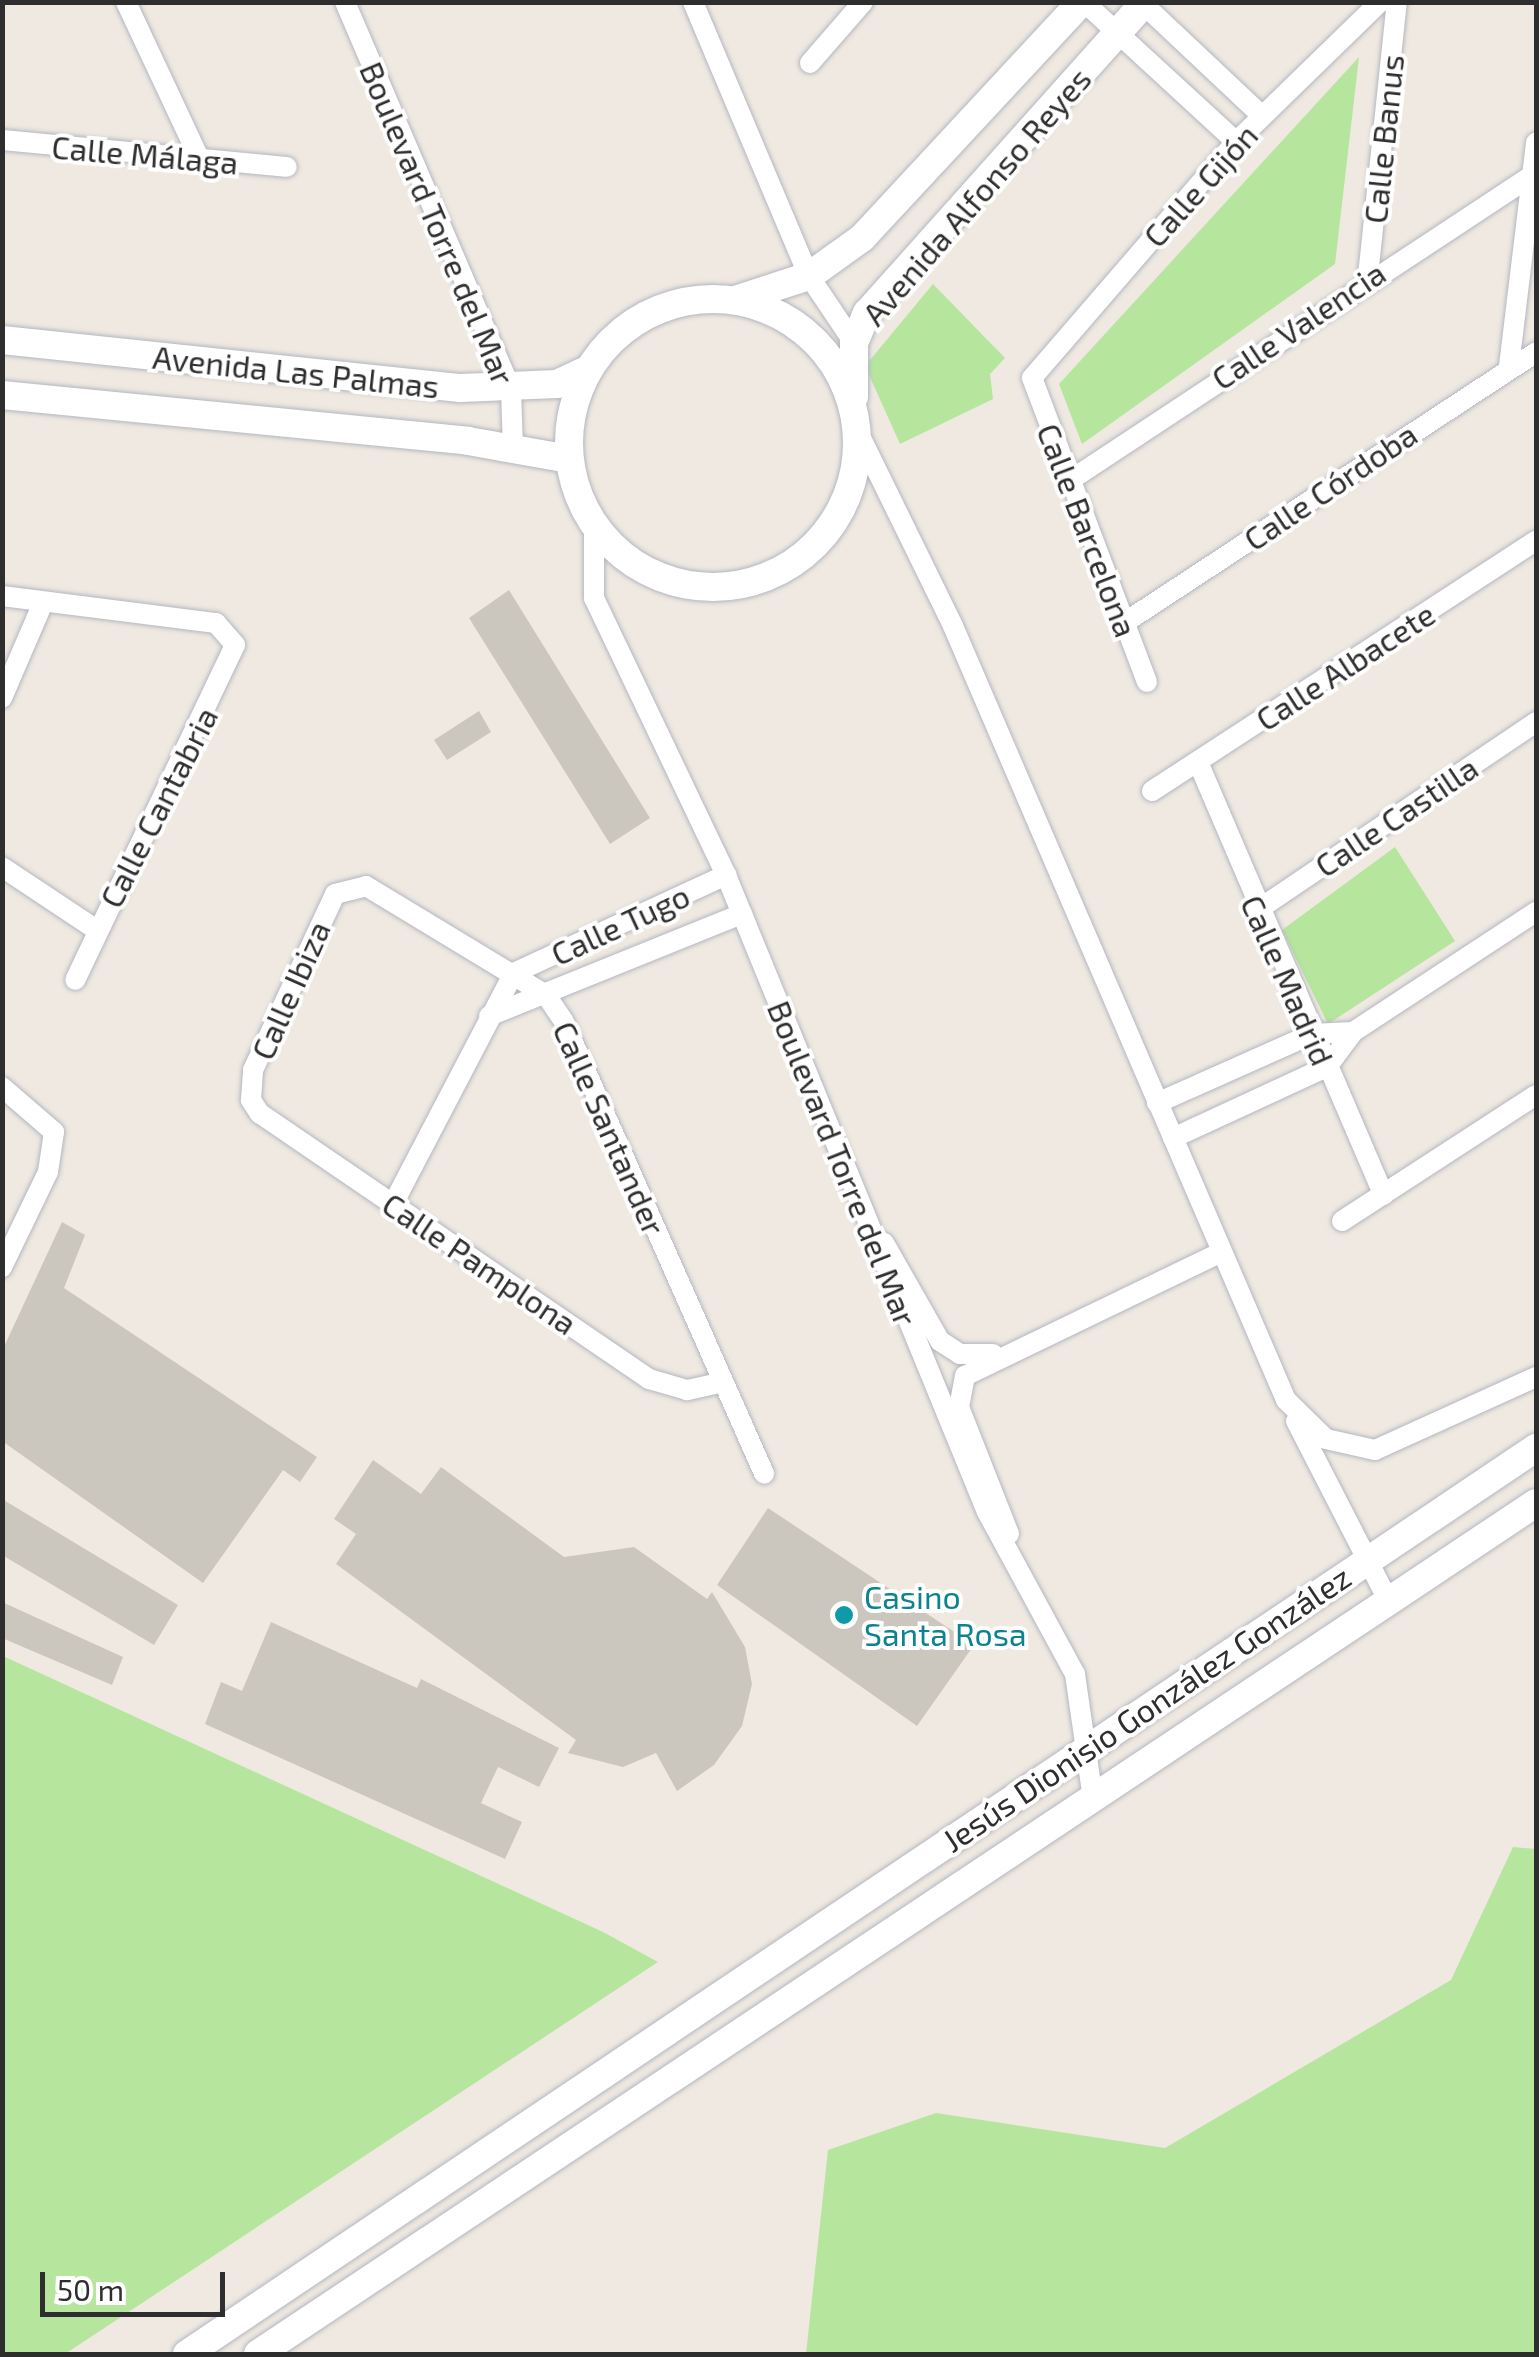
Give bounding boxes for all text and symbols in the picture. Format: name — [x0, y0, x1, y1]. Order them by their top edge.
street label: Calle Banus — [1355, 53, 1411, 225]
street label: Boulevard Torre del Mar — [352, 55, 524, 391]
street label: Avenida Alfonso Reyes — [854, 59, 1098, 333]
street label: Calle Gijón — [1135, 116, 1265, 254]
street label: Calle Málaga — [50, 127, 240, 181]
street label: Calle Valencia — [1204, 253, 1392, 397]
street label: Avenida Las Palmas — [151, 337, 441, 405]
street label: Calle Córdoba — [1236, 414, 1424, 558]
street label: Calle Barcelona — [1030, 418, 1146, 642]
street label: Calle Albacete — [1248, 594, 1442, 738]
street label: Calle Cantabria — [91, 700, 225, 914]
street label: Calle Castilla — [1307, 748, 1485, 884]
street label: Calle Tugo — [544, 875, 696, 973]
street label: Calle Madrid — [1233, 889, 1343, 1071]
street label: Calle Ibiza — [242, 915, 338, 1065]
street label: Boulevard Torre del Mar — [760, 994, 926, 1332]
street label: Calle Santander — [546, 1015, 674, 1241]
street label: Calle Pamplona — [376, 1184, 584, 1342]
street label: Jesús Dionisio González González — [935, 1557, 1357, 1859]
place label: Casino Santa Rosa — [864, 1578, 1027, 1653]
marker: Casino Santa Rosa — [833, 1604, 855, 1626]
scale bar — [45, 2252, 230, 2314]
text: 50 m — [57, 2271, 124, 2307]

